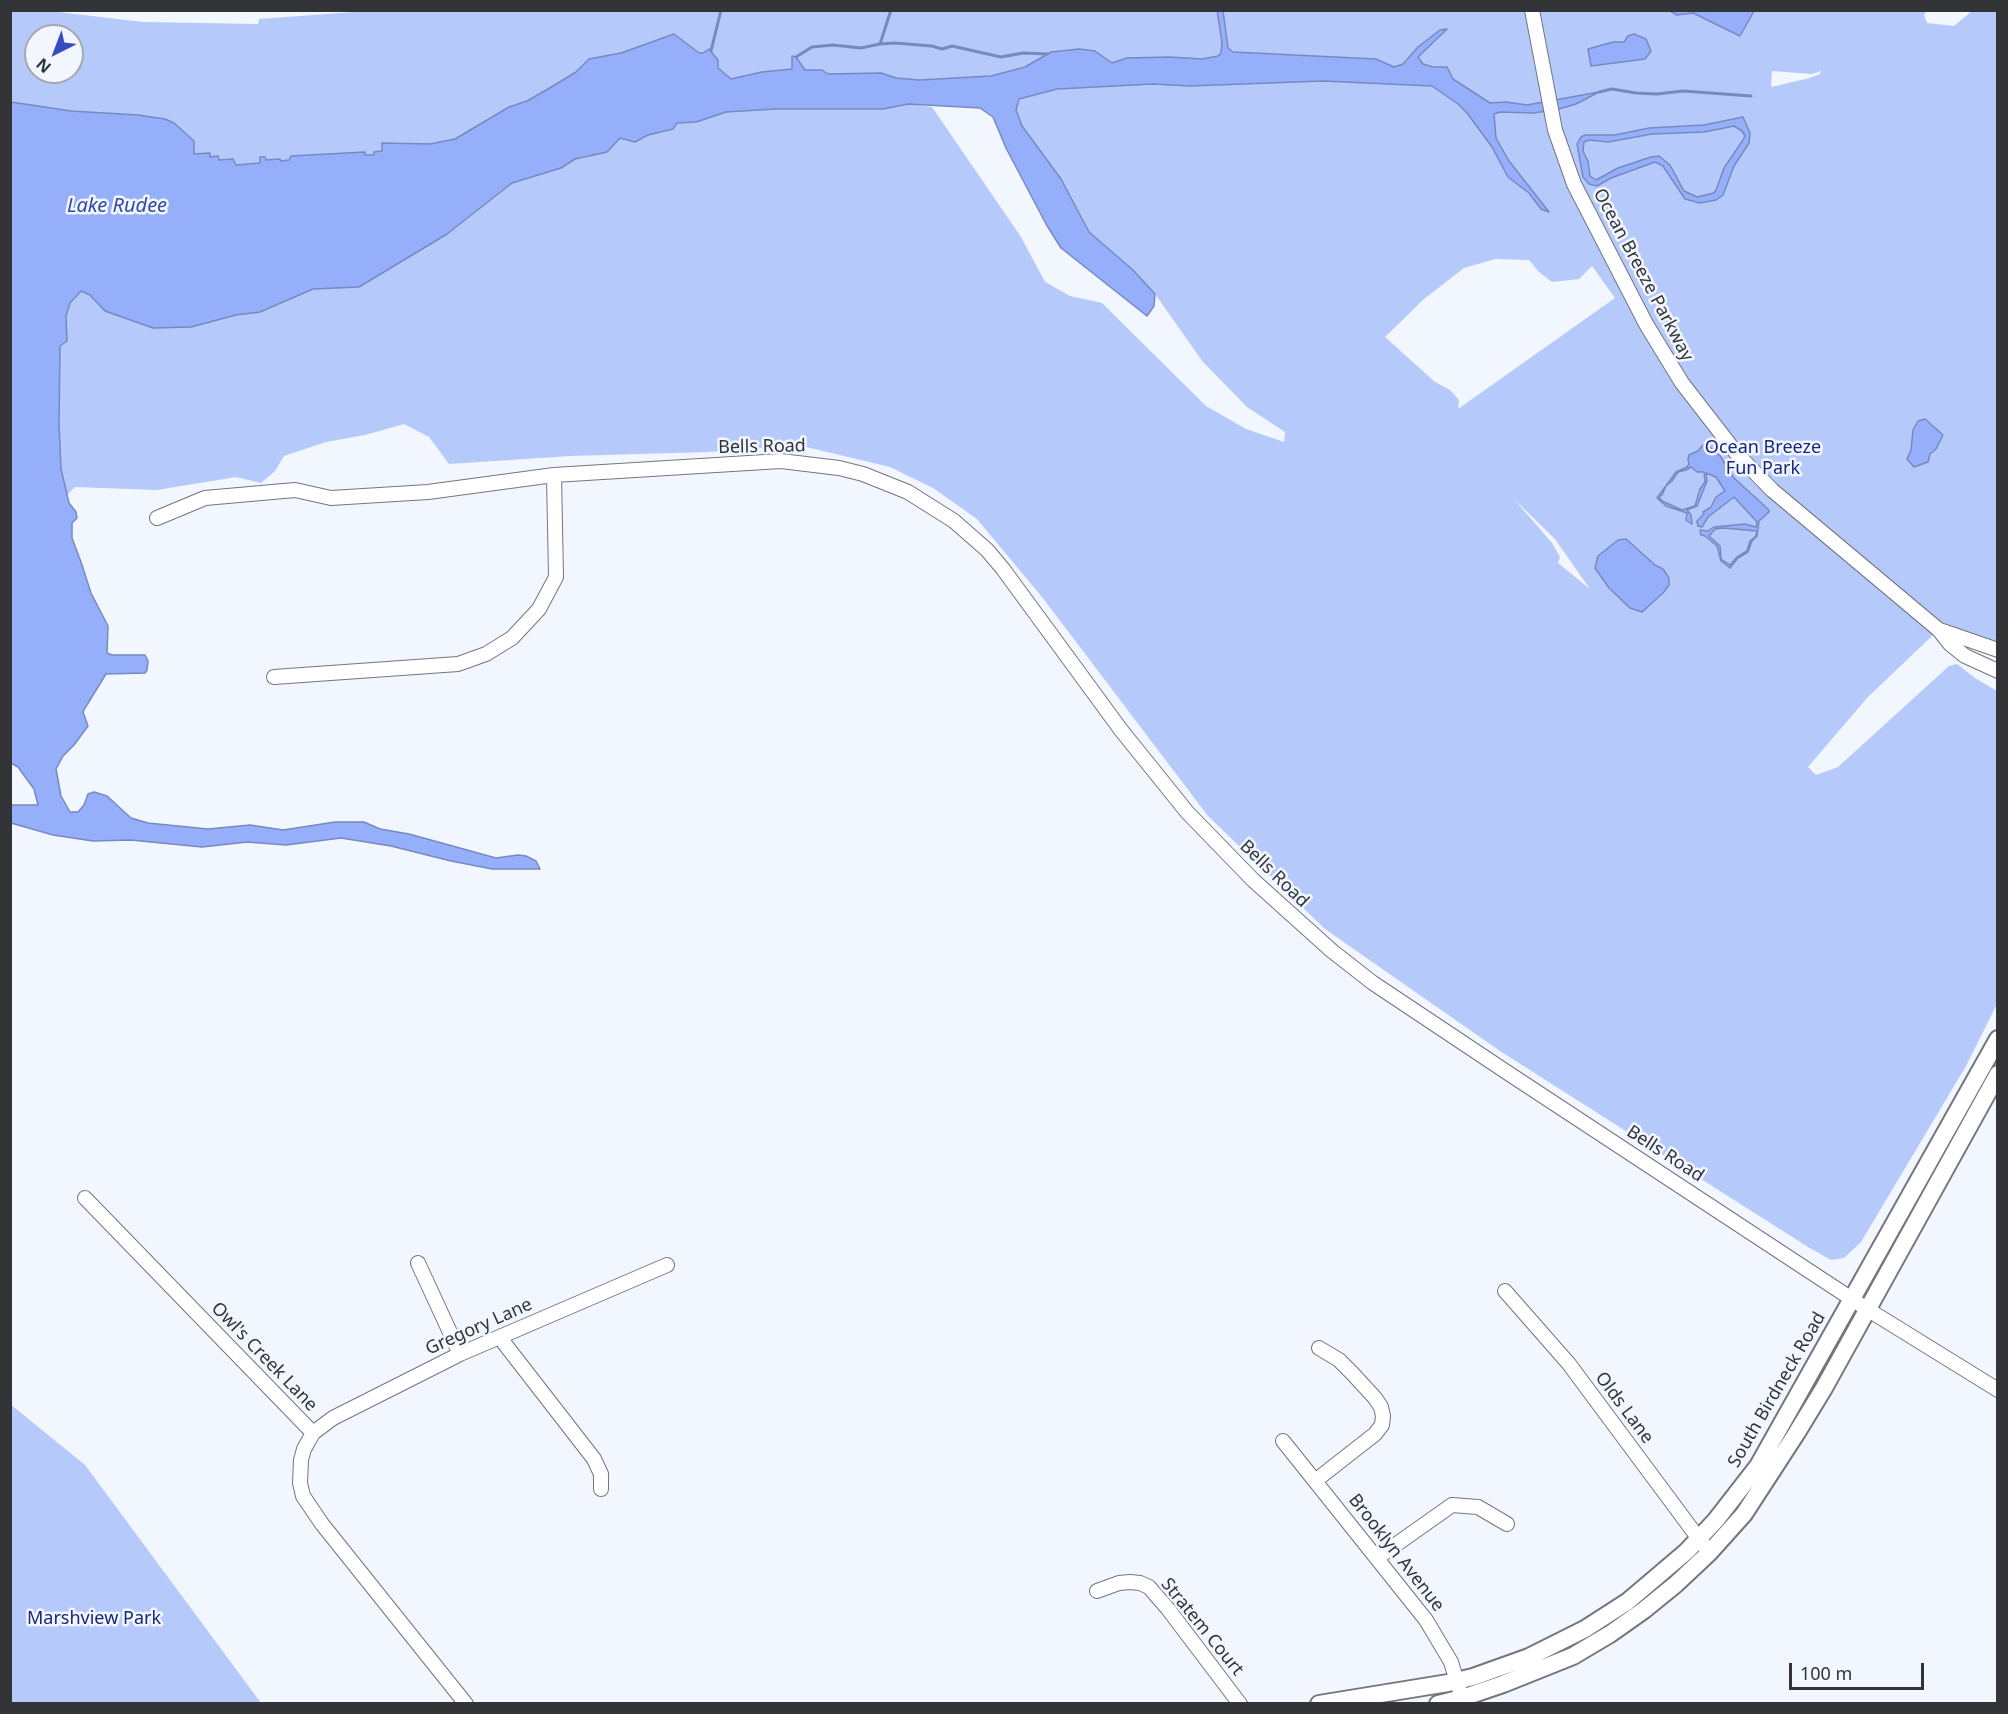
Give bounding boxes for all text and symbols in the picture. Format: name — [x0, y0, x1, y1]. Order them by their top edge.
north arrow — [24, 24, 84, 84]
text: N — [31, 53, 55, 78]
street label: Ocean Breeze Parkway — [1588, 185, 1698, 365]
water label: Lake Rudee — [67, 194, 167, 218]
street label: Bells Road — [718, 435, 806, 459]
park label: Ocean Breeze Fun Park — [1705, 437, 1821, 480]
street label: Bells Road — [1235, 836, 1313, 912]
street label: Bells Road — [1622, 1121, 1708, 1187]
street label: Gregory Lane — [422, 1294, 536, 1360]
street label: Owl's Creek Lane — [206, 1298, 322, 1416]
street label: South Birdneck Road — [1724, 1308, 1830, 1472]
street label: Olds Lane — [1590, 1368, 1658, 1448]
street label: Brooklyn Avenue — [1343, 1490, 1449, 1616]
street label: Stratem Court — [1156, 1574, 1248, 1680]
park label: Marshview Park — [27, 1608, 161, 1630]
scale bar — [1792, 1651, 1927, 1689]
text: 100 m — [1800, 1661, 1852, 1685]

